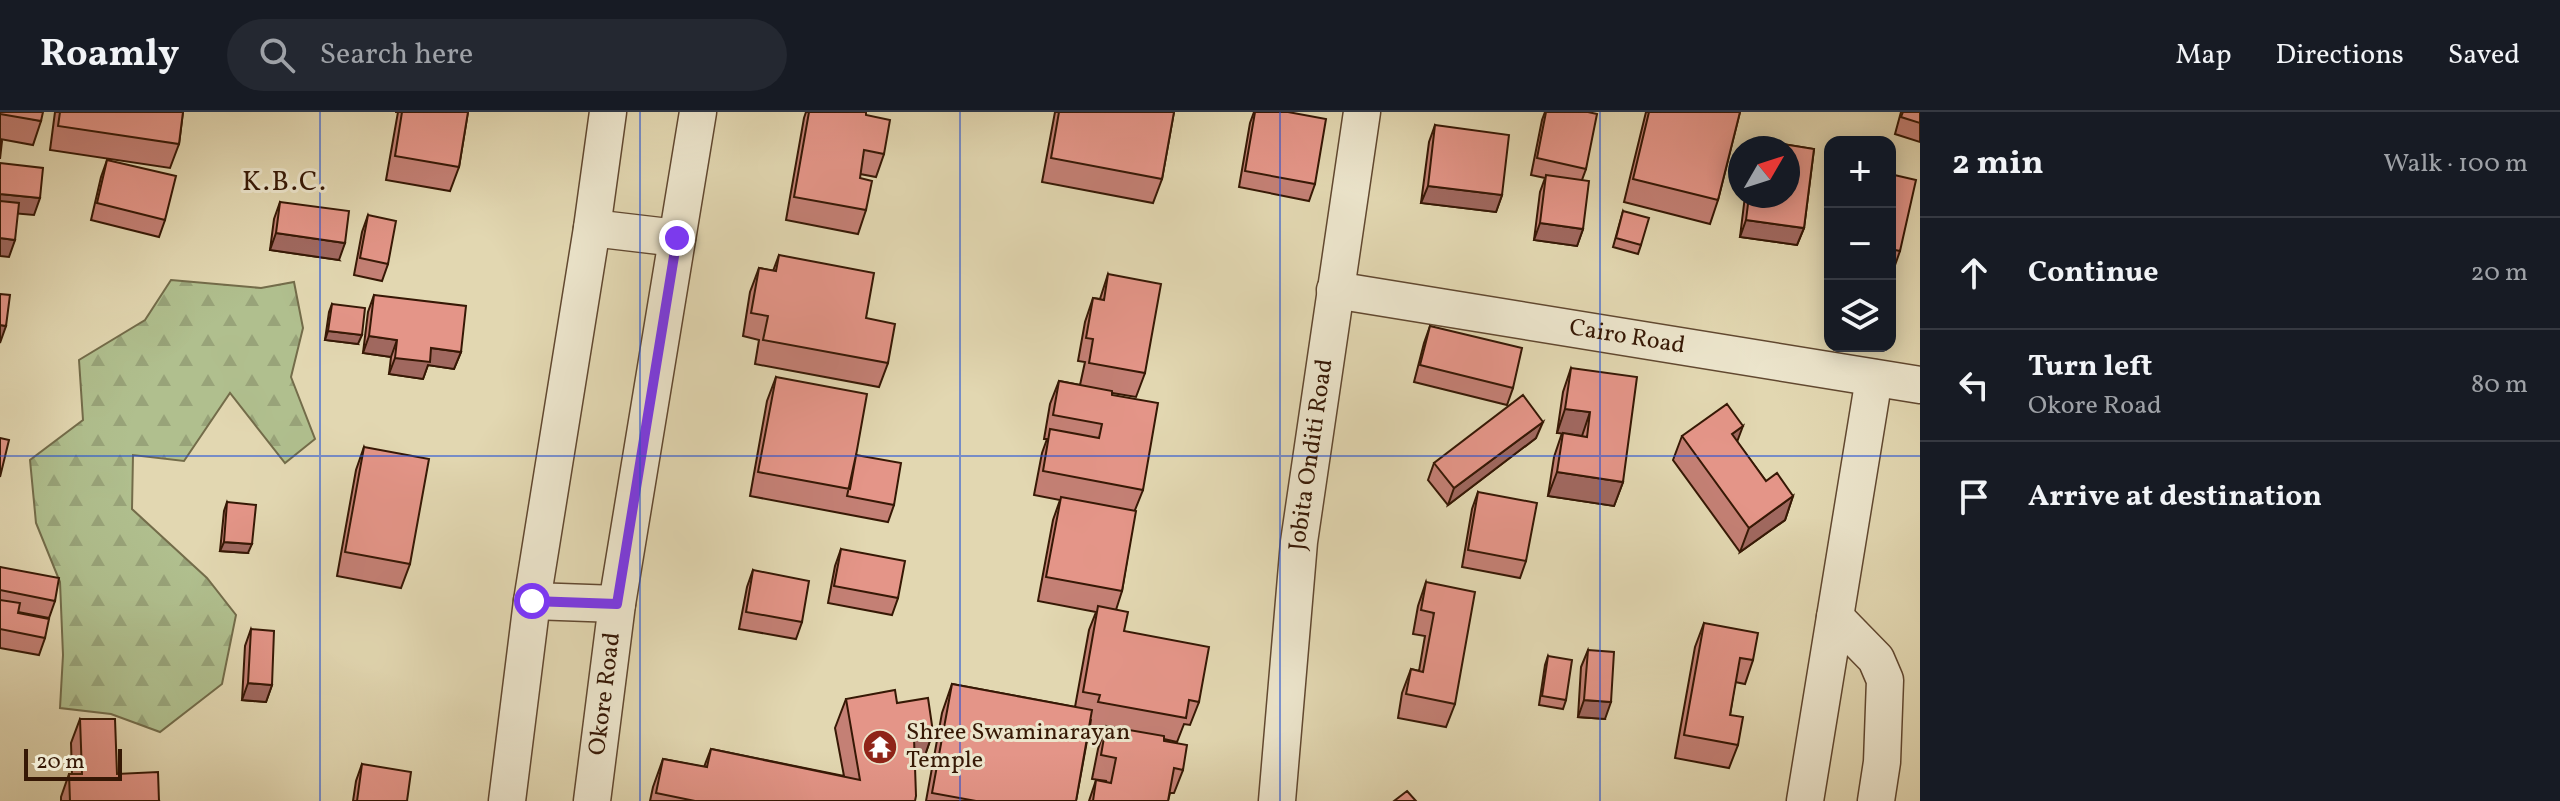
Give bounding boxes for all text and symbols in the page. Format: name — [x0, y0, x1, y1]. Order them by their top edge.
search box — [227, 19, 787, 91]
text: Roamly — [40, 29, 179, 82]
icon: search — [255, 33, 299, 77]
text: Search here — [319, 34, 473, 76]
text: Map — [2176, 36, 2232, 75]
text: Directions — [2276, 36, 2404, 75]
text: Saved — [2448, 36, 2520, 75]
north arrow — [1728, 136, 1800, 208]
map controls — [1824, 136, 1896, 352]
button: + — [1824, 136, 1896, 208]
text: 2 min — [1952, 141, 2044, 188]
text: Walk · 100 m — [2383, 146, 2528, 182]
district label: K.B.C. — [242, 163, 328, 202]
button: − — [1824, 208, 1896, 280]
route end — [659, 220, 695, 256]
icon: ahead — [1952, 251, 1996, 295]
text: Continue — [2028, 252, 2159, 294]
text: 20 m — [2470, 255, 2528, 291]
button: layers — [1824, 280, 1896, 352]
street label: Cairo Road — [1567, 311, 1688, 364]
text: Turn left — [2028, 346, 2152, 388]
street label: Jobita Onditi Road — [1281, 357, 1343, 552]
icon: left — [1952, 363, 1996, 407]
text: 80 m — [2471, 367, 2528, 403]
text: Okore Road — [2028, 388, 2162, 424]
icon: arrive — [1952, 475, 1996, 519]
text: Arrive at destination — [2028, 476, 2322, 518]
route start — [514, 583, 550, 619]
street label: Okore Road — [581, 630, 630, 757]
place label: Shree Swaminarayan Temple — [906, 716, 1130, 778]
temple icon: Shree Swaminarayan Temple — [861, 728, 899, 766]
scale bar — [24, 745, 122, 781]
text: 20 m — [36, 747, 85, 778]

